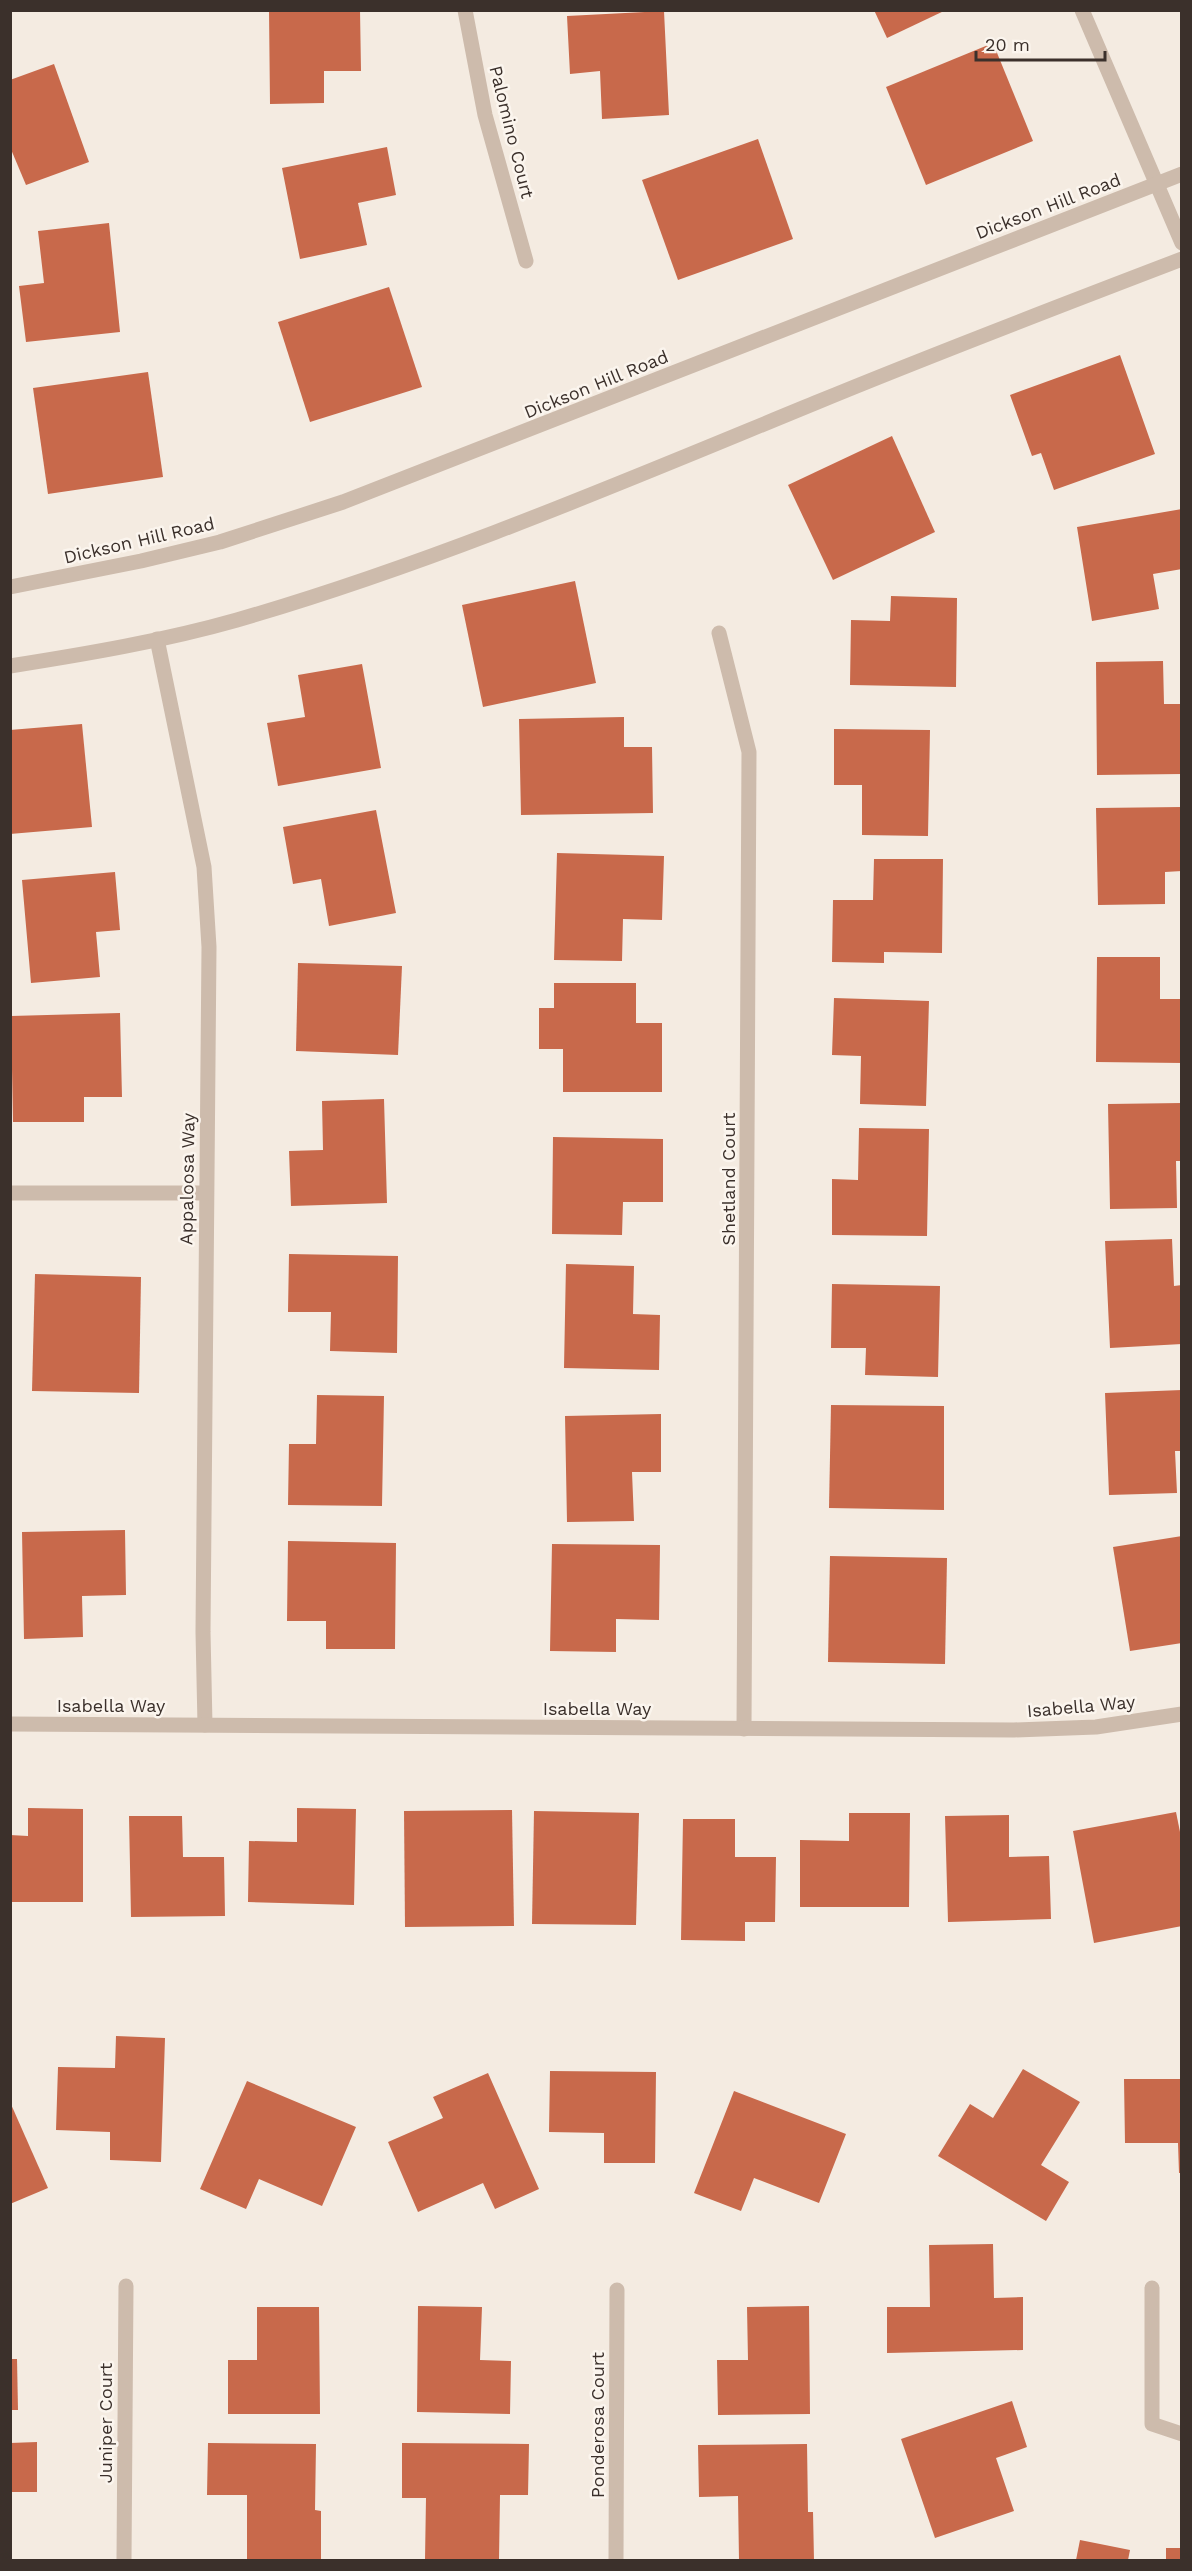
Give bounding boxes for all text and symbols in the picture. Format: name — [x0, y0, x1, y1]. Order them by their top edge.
scale bar — [976, 24, 1105, 62]
text: 20 m — [985, 34, 1030, 55]
street label: Palomino Court — [485, 63, 539, 201]
street label: Dickson Hill Road — [972, 169, 1124, 243]
street label: Dickson Hill Road — [521, 345, 671, 423]
street label: Dickson Hill Road — [62, 512, 216, 568]
street label: Appaloosa Way — [175, 1112, 199, 1245]
street label: Shetland Court — [718, 1112, 739, 1246]
street label: Isabella Way — [1026, 1691, 1137, 1721]
street label: Isabella Way — [57, 1695, 166, 1716]
street label: Isabella Way — [543, 1698, 652, 1719]
street label: Ponderosa Court — [587, 2351, 608, 2498]
street label: Juniper Court — [95, 2362, 116, 2483]

